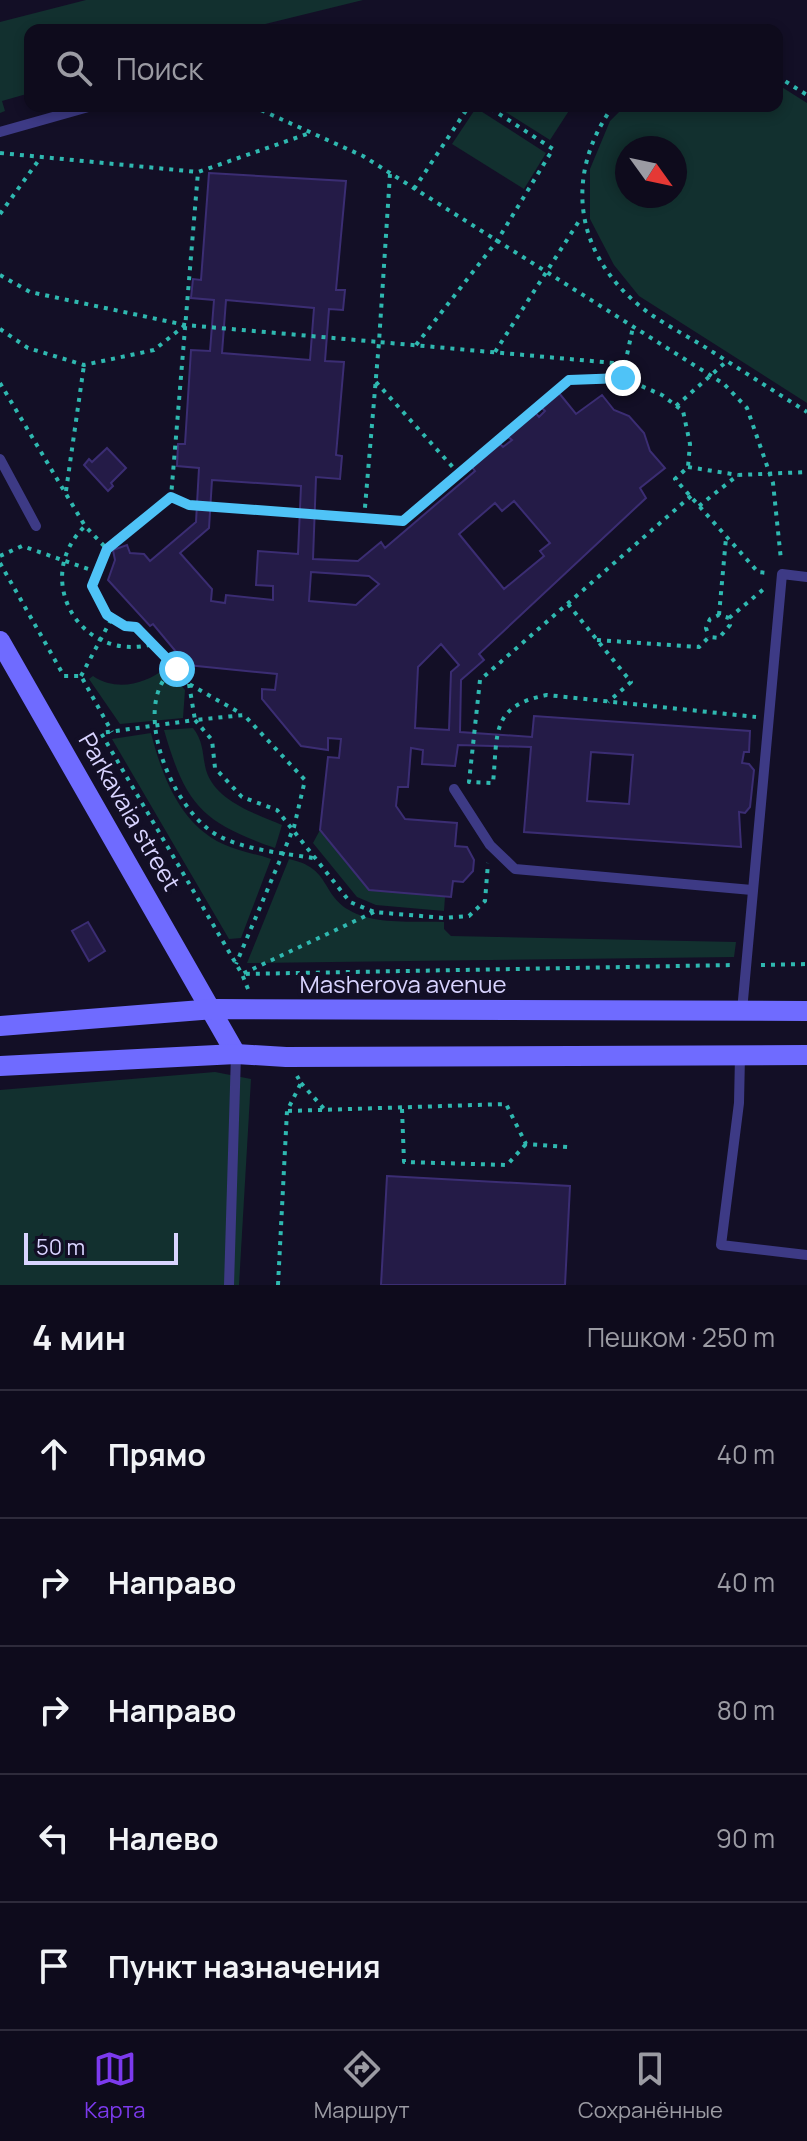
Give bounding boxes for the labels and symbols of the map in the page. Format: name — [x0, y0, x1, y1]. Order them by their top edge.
north arrow — [615, 136, 687, 208]
route end — [605, 360, 641, 396]
route start — [159, 651, 195, 687]
street label: Parkavaia street — [72, 726, 189, 896]
street label: Masherova avenue — [300, 967, 506, 1000]
scale bar — [24, 1229, 178, 1265]

